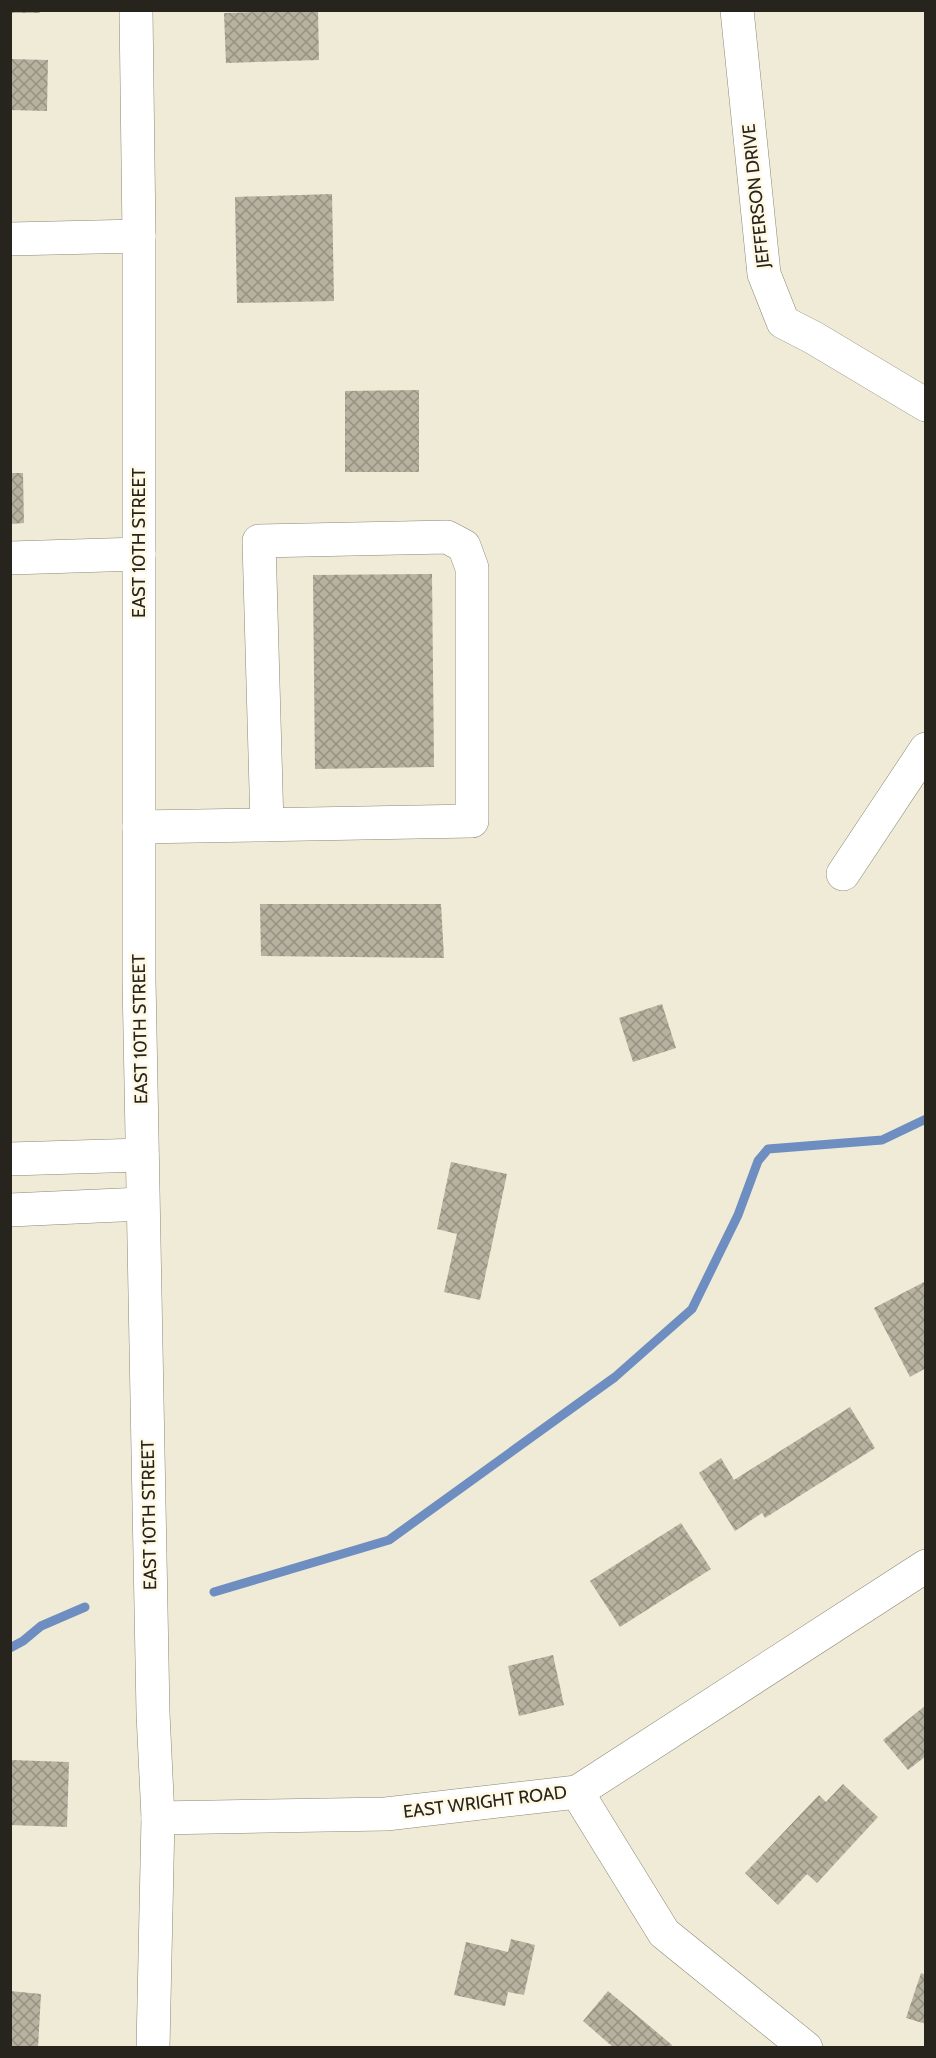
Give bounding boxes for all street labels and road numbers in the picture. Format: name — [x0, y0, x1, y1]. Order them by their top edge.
street label: JEFFERSON DRIVE — [737, 123, 775, 270]
street label: EAST 10TH STREET — [128, 468, 150, 618]
street label: EAST 10TH STREET — [128, 953, 152, 1104]
street label: EAST 10TH STREET — [137, 1439, 161, 1590]
street label: EAST WRIGHT ROAD — [402, 1781, 568, 1823]

